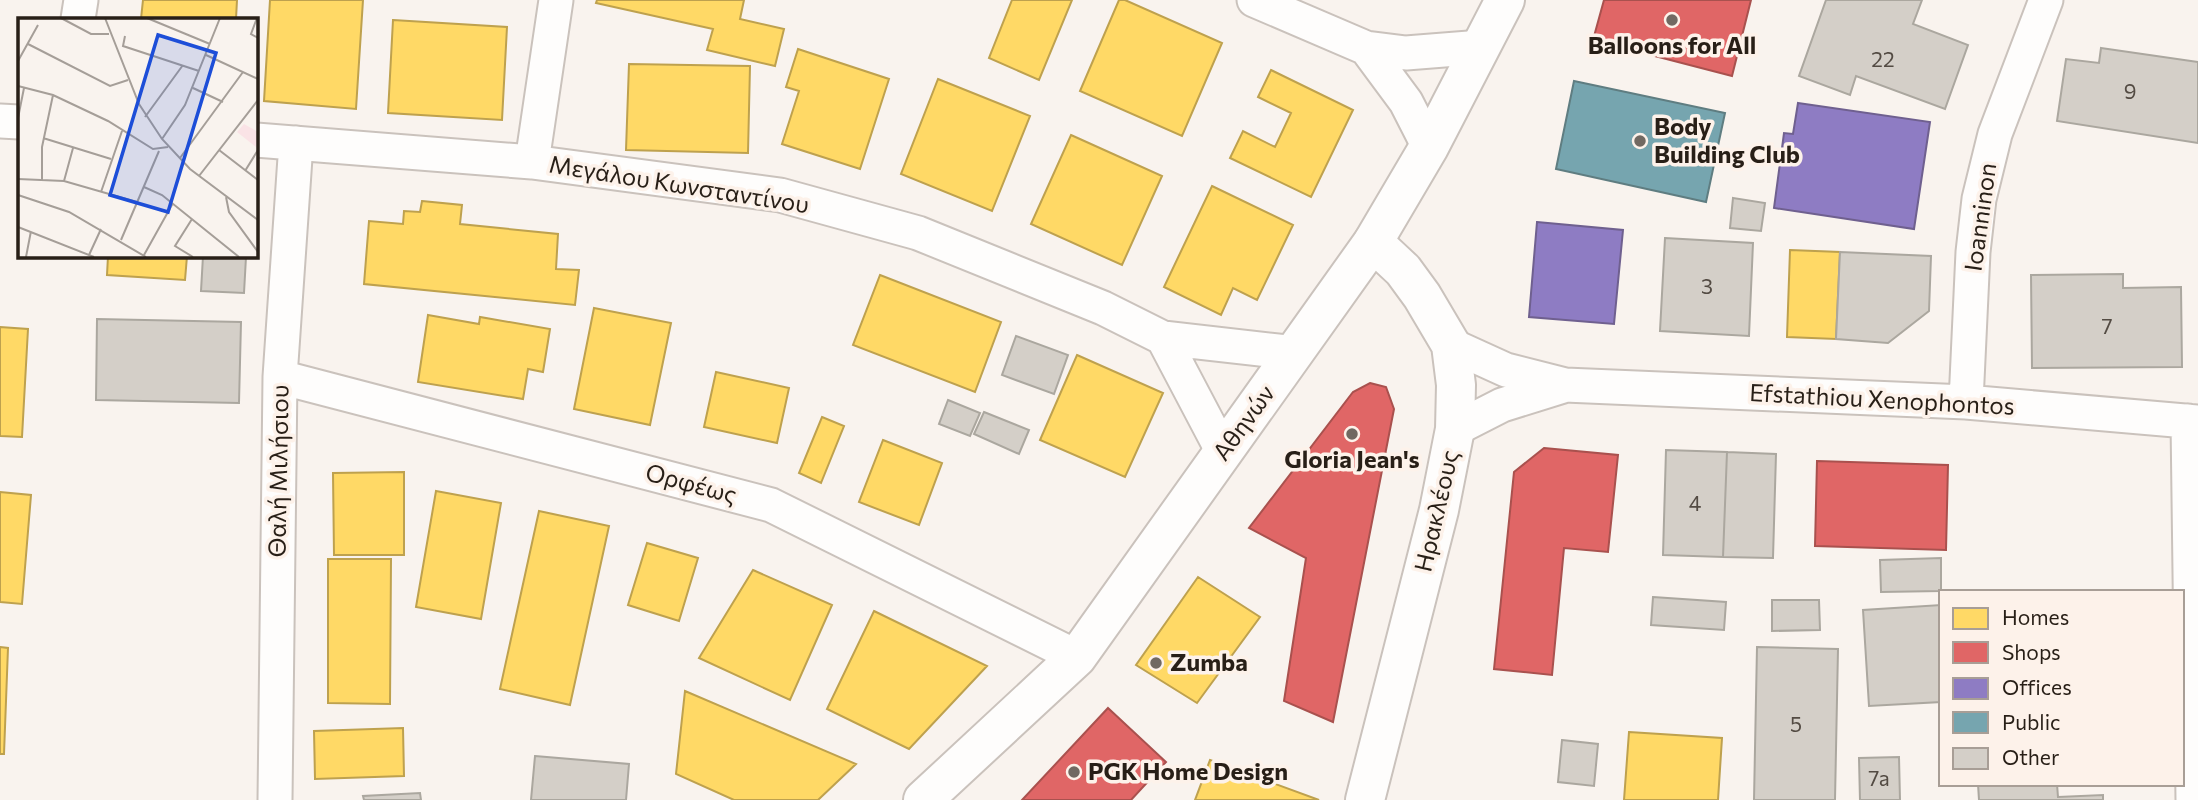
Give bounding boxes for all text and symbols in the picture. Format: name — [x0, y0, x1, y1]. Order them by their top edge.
marker: Balloons for All — [1664, 12, 1680, 28]
inset map — [18, 18, 257, 257]
place label: Balloons for All — [1588, 30, 1756, 59]
house number: 22 — [1871, 46, 1895, 71]
house number: 9 — [2124, 78, 2136, 103]
place label: Body Building Club — [1654, 111, 1800, 168]
marker: Body Building Club — [1632, 133, 1648, 149]
street label: Μεγάλου Κωνσταντίνου — [547, 149, 811, 218]
street label: Ioanninon — [1958, 161, 2001, 273]
house number: 3 — [1701, 273, 1713, 298]
house number: 7 — [2101, 313, 2113, 338]
street label: Efstathiou Xenophontos — [1749, 377, 2015, 420]
street label: Αθηνών — [1206, 379, 1280, 466]
street label: Θαλή Μιλήσιου — [261, 384, 294, 558]
marker: Gloria Jean's — [1344, 426, 1360, 442]
place label: Gloria Jean's — [1284, 444, 1420, 473]
street label: Ηρακλέους — [1407, 447, 1464, 574]
street label: Ορφέως — [643, 456, 740, 509]
house number: 4 — [1689, 490, 1702, 515]
legend — [1939, 590, 2184, 786]
text: Homes — [2002, 604, 2069, 629]
text: Shops — [2002, 639, 2061, 664]
place label: Zumba — [1170, 647, 1248, 676]
marker: Zumba — [1148, 655, 1164, 671]
text: Offices — [2002, 674, 2072, 699]
text: Public — [2002, 709, 2060, 734]
house number: 5 — [1790, 711, 1802, 736]
text: Other — [2002, 744, 2059, 769]
place label: PGK Home Design — [1088, 756, 1288, 785]
marker: PGK Home Design — [1066, 764, 1082, 780]
house number: 7a — [1868, 765, 1890, 790]

